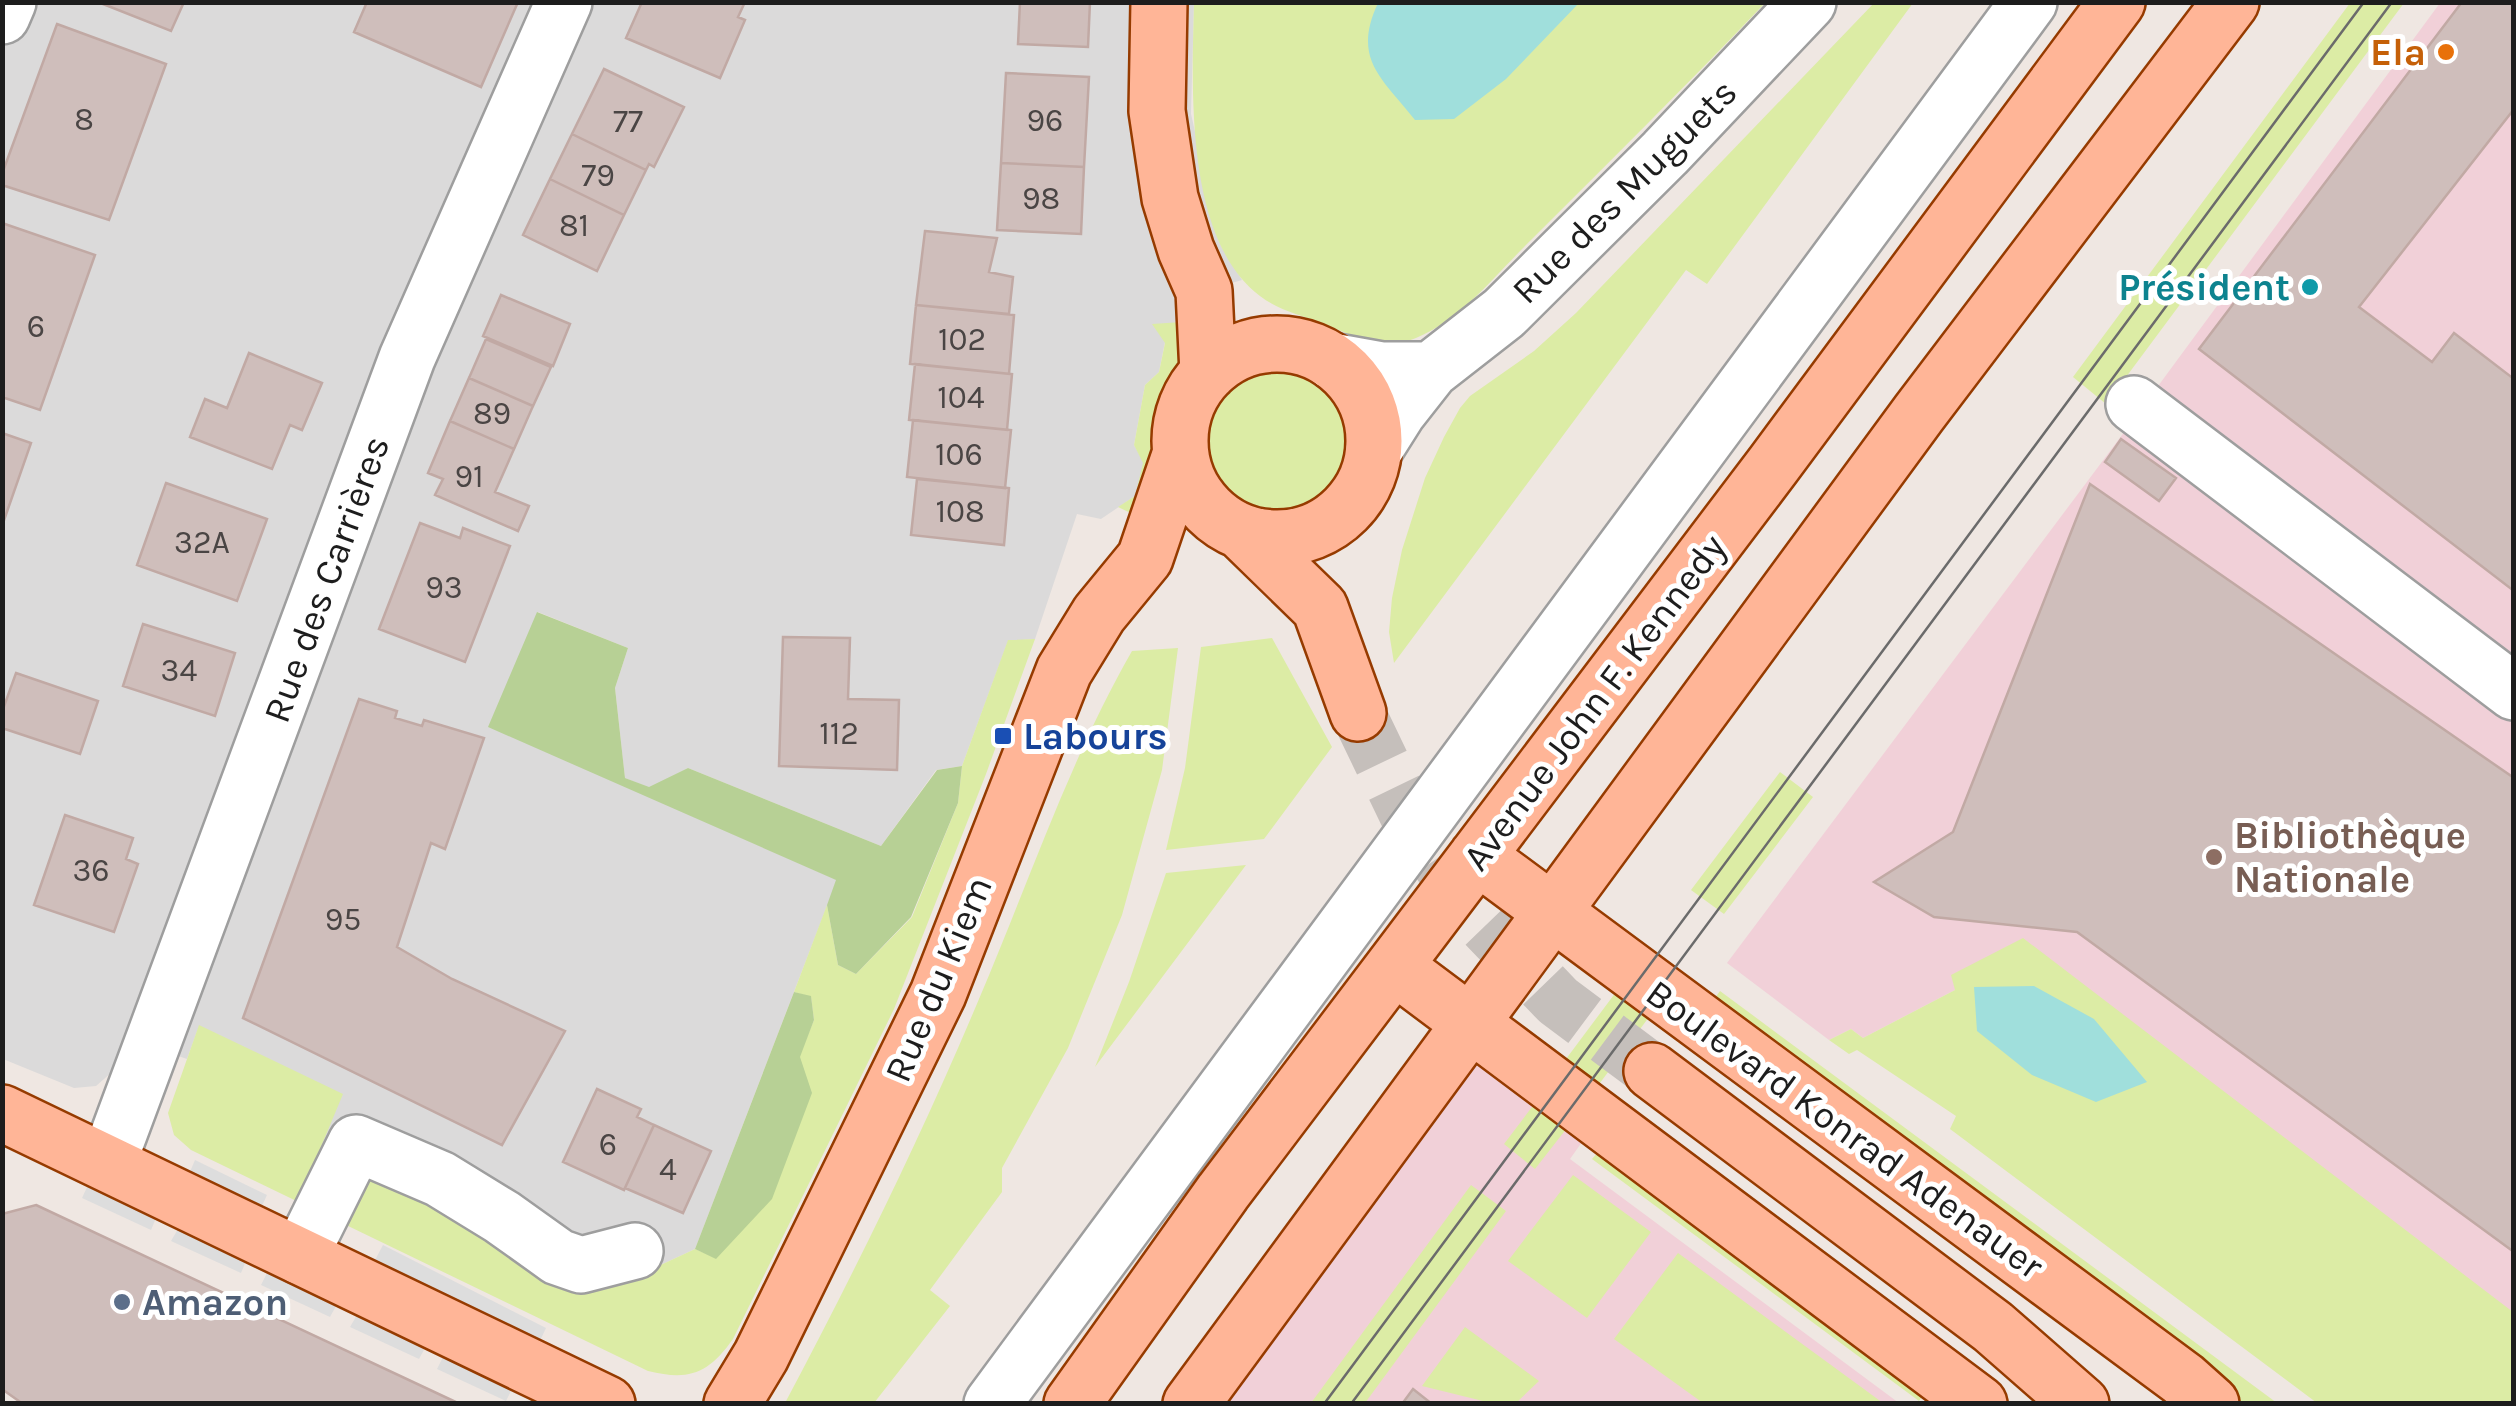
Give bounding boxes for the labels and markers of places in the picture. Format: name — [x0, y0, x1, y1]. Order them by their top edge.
place label: Ela — [2370, 30, 2426, 75]
marker: Ela — [2435, 41, 2457, 63]
place label: Président — [2118, 265, 2290, 310]
marker: Président — [2299, 276, 2321, 298]
place label: Labours — [1023, 714, 1168, 759]
marker: Labours — [992, 725, 1014, 747]
place label: Bibliothèque Nationale — [2234, 813, 2466, 902]
marker: Bibliothèque Nationale — [2203, 846, 2225, 868]
place label: Amazon — [142, 1280, 288, 1325]
marker: Amazon — [111, 1291, 133, 1313]

